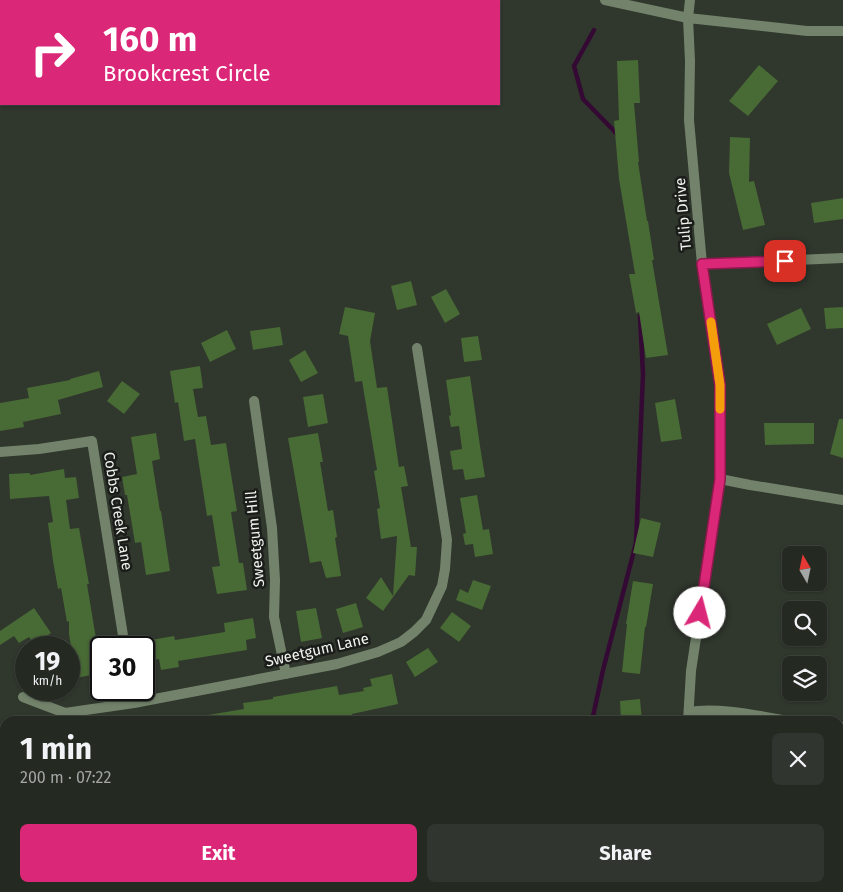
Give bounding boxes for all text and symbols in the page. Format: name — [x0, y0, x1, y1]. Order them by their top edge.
text: 160 m — [103, 18, 197, 60]
icon: right — [20, 20, 85, 85]
text: Brookcrest Circle — [103, 60, 271, 87]
street label: Tulip Drive — [671, 177, 695, 251]
pin — [764, 240, 806, 282]
icon: arrive — [771, 247, 799, 275]
street label: Cobbs Creek Lane — [100, 451, 136, 571]
street label: Sweetgum Hill — [242, 489, 268, 588]
north arrow — [782, 546, 828, 591]
map controls — [782, 546, 827, 701]
position arrow — [673, 586, 725, 638]
button: search — [782, 601, 827, 646]
street label: Sweetgum Lane — [263, 629, 371, 671]
speed limit sign: 30 — [90, 636, 155, 701]
text: 19 — [35, 647, 60, 677]
button: layers — [782, 656, 827, 701]
text: km/h — [33, 674, 62, 688]
text: 1 min — [20, 731, 92, 767]
button: close — [772, 733, 824, 785]
text: 200 m · 07:22 — [20, 768, 111, 787]
button: Exit — [20, 824, 417, 882]
button: Share — [427, 824, 824, 882]

